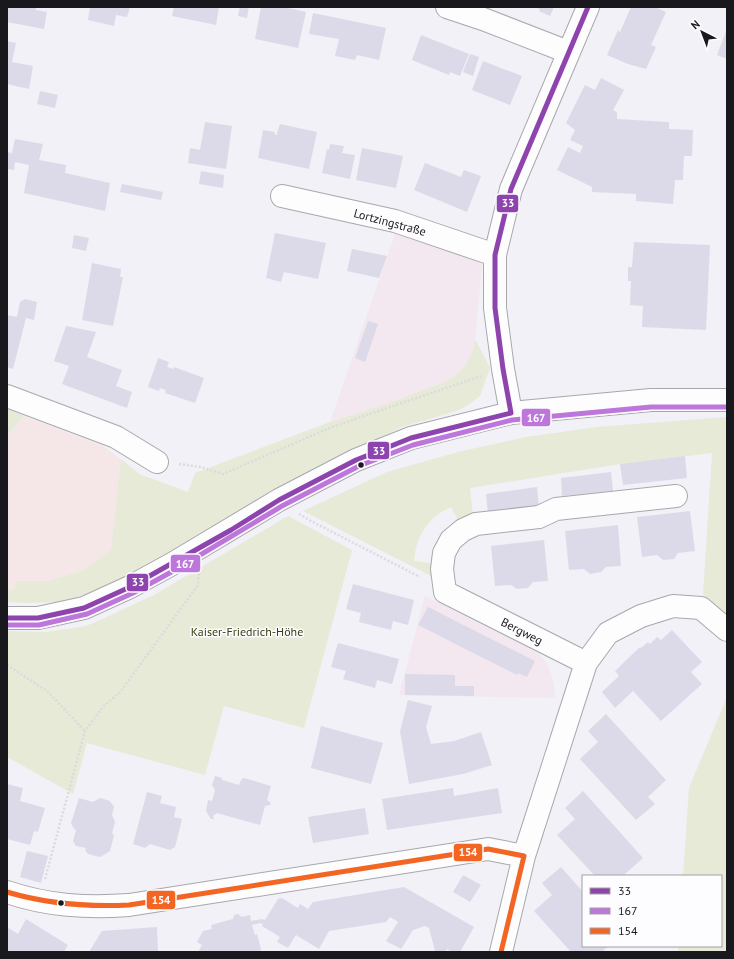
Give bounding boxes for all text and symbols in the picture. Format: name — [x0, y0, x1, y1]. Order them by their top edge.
north arrow — [682, 12, 722, 52]
text: N — [688, 17, 703, 32]
line badge: 33 — [496, 194, 519, 213]
text: 33 — [502, 196, 514, 210]
street label: Lortzingstraße — [352, 205, 428, 239]
line badge: 167 — [521, 408, 551, 427]
text: 167 — [527, 411, 545, 425]
line badge: 33 — [367, 441, 390, 460]
text: 33 — [373, 444, 385, 458]
unlabelled marker — [356, 460, 366, 470]
line badge: 167 — [170, 554, 201, 573]
text: 167 — [176, 557, 194, 571]
line badge: 33 — [126, 573, 149, 592]
text: 33 — [132, 575, 144, 589]
street label: Bergweg — [499, 614, 545, 648]
park label: Kaiser-Friedrich-Höhe — [191, 624, 303, 639]
line badge: 154 — [453, 843, 483, 862]
text: 154 — [459, 845, 478, 859]
legend — [582, 875, 722, 947]
text: 33 — [618, 883, 631, 898]
line badge: 154 — [146, 890, 176, 910]
text: 154 — [152, 893, 171, 907]
unlabelled marker — [56, 898, 66, 908]
text: 167 — [618, 903, 638, 918]
text: 154 — [618, 923, 638, 938]

